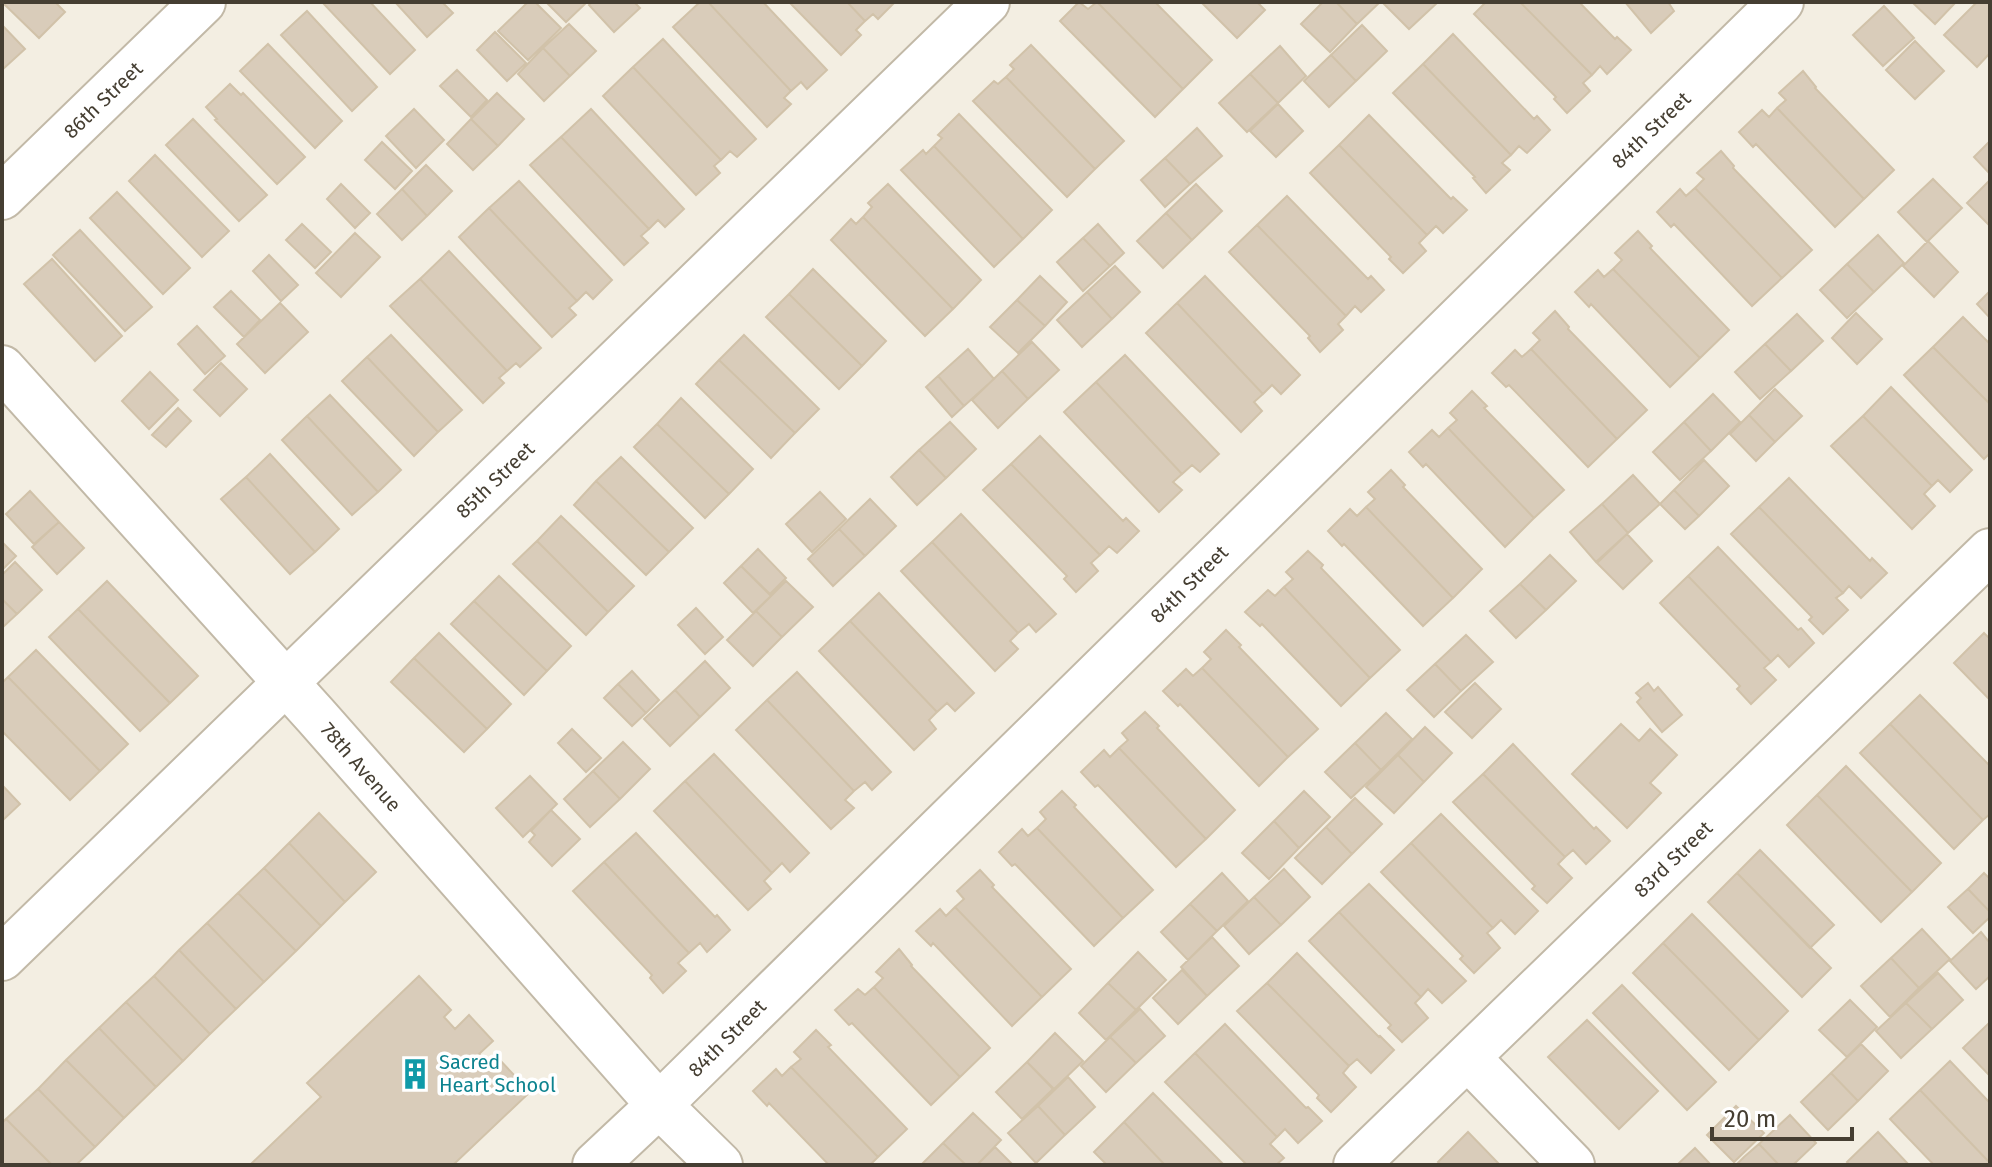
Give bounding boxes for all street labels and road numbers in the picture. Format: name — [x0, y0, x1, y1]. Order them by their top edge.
street label: 86th Street — [59, 56, 148, 143]
street label: 84th Street — [1607, 86, 1696, 173]
street label: 85th Street — [451, 436, 540, 523]
street label: 84th Street — [1145, 540, 1233, 628]
street label: 78th Avenue — [316, 718, 406, 816]
street label: 83rd Street — [1629, 815, 1718, 902]
street label: 84th Street — [683, 994, 771, 1082]

